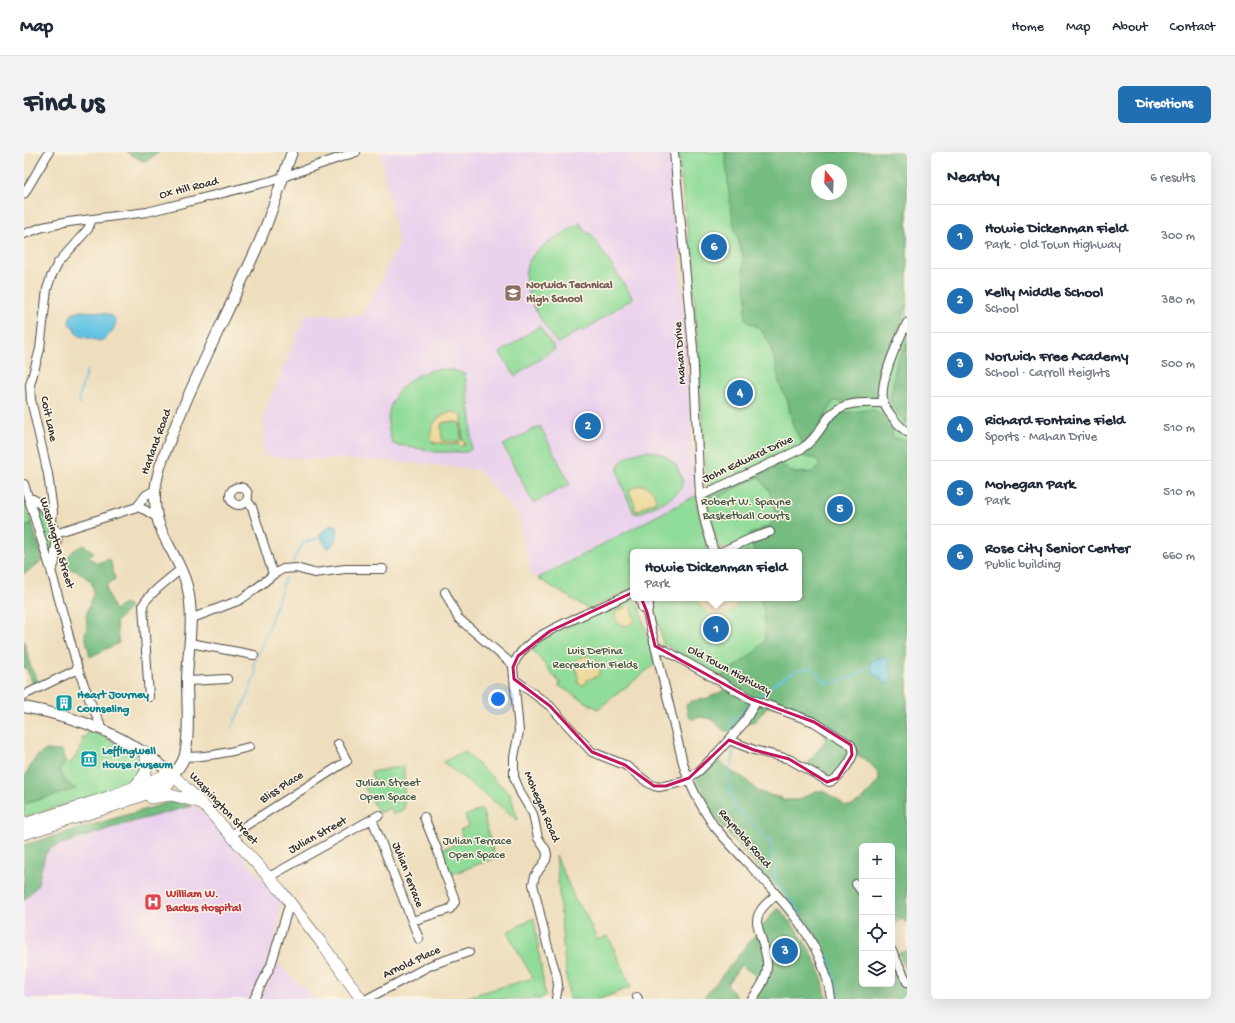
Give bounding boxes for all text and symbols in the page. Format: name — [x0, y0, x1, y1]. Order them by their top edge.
text: Map — [20, 16, 53, 39]
text: Home — [1012, 19, 1044, 36]
text: Map — [1066, 19, 1090, 36]
text: About — [1112, 19, 1148, 36]
text: Contact — [1170, 19, 1215, 36]
button: Directions — [1118, 86, 1211, 123]
text: Find us — [24, 88, 104, 121]
north arrow — [811, 164, 847, 200]
text: Nearby — [947, 168, 1000, 188]
text: 6 results — [1150, 171, 1195, 186]
street label: Ox Hill Road — [158, 175, 221, 203]
text: Howie Dickenman Field — [985, 220, 1128, 238]
text: 1 — [957, 229, 963, 244]
text: 300 m — [1161, 229, 1195, 244]
pin: 6 — [701, 232, 727, 262]
text: Park · Old Town Highway — [985, 238, 1121, 253]
place label: Norwich Technical High School — [526, 279, 613, 307]
school or university icon: Norwich Technical High School — [503, 283, 523, 303]
text: Kelly Middle School — [985, 284, 1103, 302]
text: 2 — [957, 293, 963, 308]
text: 380 m — [1161, 293, 1195, 308]
text: School — [985, 302, 1019, 317]
street label: Mahan Drive — [672, 320, 690, 385]
text: Norwich Free Academy — [985, 348, 1128, 366]
text: 3 — [957, 357, 963, 372]
text: 500 m — [1161, 357, 1195, 372]
text: School · Carroll Heights — [985, 366, 1109, 381]
pin: 4 — [727, 378, 753, 408]
street label: Coit Lane — [36, 395, 60, 444]
street label: Harland Road — [139, 406, 176, 477]
pin: 2 — [575, 411, 601, 441]
text: Richard Fontaine Field — [985, 412, 1125, 430]
text: 4 — [957, 421, 963, 436]
text: 510 m — [1163, 421, 1195, 436]
text: Sports · Mahan Drive — [985, 430, 1097, 445]
street label: John Edward Drive — [700, 433, 796, 487]
text: Mohegan Park — [985, 476, 1075, 494]
text: 5 — [957, 485, 963, 500]
text: 510 m — [1163, 485, 1195, 500]
pin: 5 — [827, 494, 853, 524]
text: Park — [985, 494, 1010, 509]
street label: Washington Street — [35, 496, 77, 591]
park label: Robert W. Spayne Basketball Courts — [701, 496, 792, 524]
text: Rose City Senior Center — [985, 540, 1130, 558]
popup — [630, 549, 802, 601]
text: 6 — [957, 549, 963, 564]
text: 660 m — [1162, 549, 1195, 564]
text: Public building — [985, 558, 1061, 573]
text: Howie Dickenman Field — [645, 559, 787, 577]
text: Park — [645, 577, 669, 592]
pin: 1 — [703, 614, 729, 644]
street label: Old Town Highway — [685, 643, 773, 699]
park label: Luis DePina Recreation Fields — [553, 645, 638, 673]
place label: Heart Journey Counseling — [76, 689, 149, 717]
your location — [488, 689, 508, 709]
building icon: Heart Journey Counseling — [54, 693, 74, 713]
place label: Leffingwell House Museum — [102, 745, 173, 773]
museum icon: Leffingwell House Museum — [79, 749, 99, 769]
street label: Bliss Place — [257, 768, 307, 808]
street label: Washington Street — [186, 770, 261, 849]
street label: Mohegan Road — [520, 770, 563, 845]
park label: Julian Street Open Space — [356, 777, 421, 805]
street label: Reynolds Road — [715, 807, 774, 872]
street label: Julian Street — [286, 814, 351, 858]
park label: Julian Terrace Open Space — [443, 835, 512, 863]
street label: Julian Terrace — [388, 840, 426, 910]
map controls — [859, 843, 895, 987]
button: + — [859, 843, 895, 879]
button: − — [859, 879, 895, 915]
place label: William W. Backus Hospital — [165, 888, 242, 916]
hospital icon: William W. Backus Hospital — [143, 892, 163, 912]
button: locate — [859, 915, 895, 951]
pin: 3 — [772, 936, 798, 966]
street label: Arnold Place — [381, 943, 444, 982]
button: layers — [859, 951, 895, 987]

